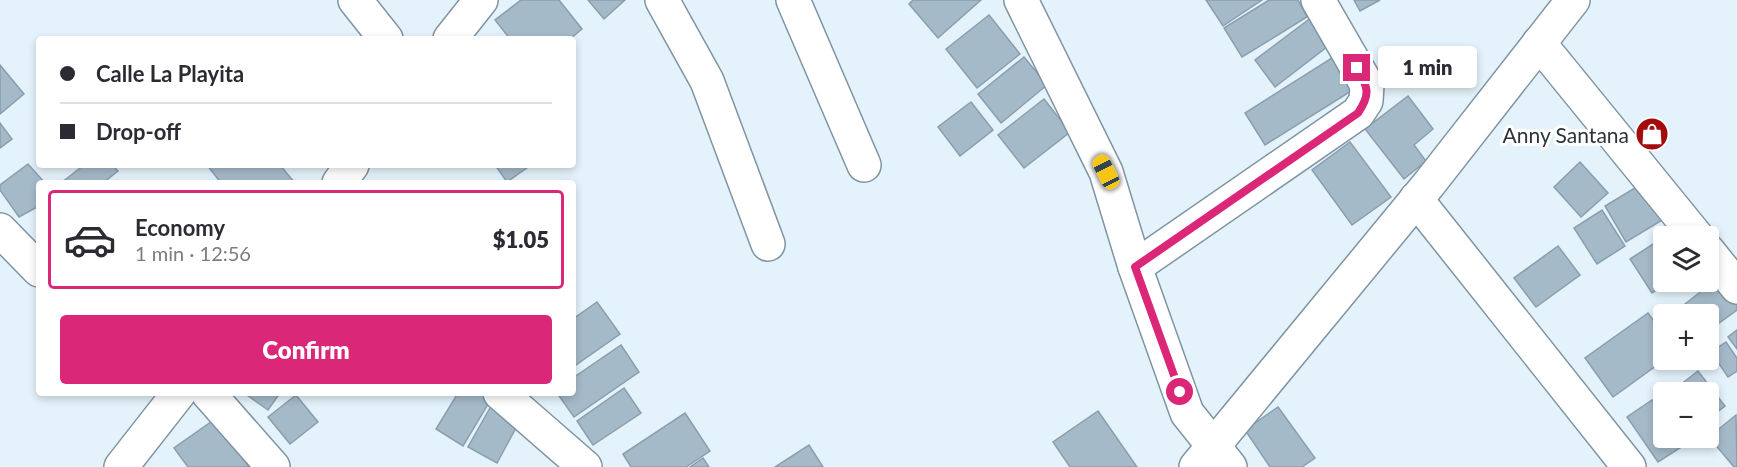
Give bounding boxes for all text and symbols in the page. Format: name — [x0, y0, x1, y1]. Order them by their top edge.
callout: 1 min — [1378, 47, 1477, 89]
route end — [1343, 54, 1370, 81]
text: 1 min — [1403, 55, 1452, 79]
text: Calle La Playita — [96, 60, 244, 87]
shop icon: Anny Santana — [1634, 116, 1670, 152]
text: Drop-off — [96, 118, 181, 145]
place label: Anny Santana — [1503, 122, 1629, 147]
car — [1090, 152, 1122, 192]
icon: car — [63, 213, 117, 267]
text: Economy — [135, 214, 225, 241]
text: $1.05 — [493, 226, 549, 253]
map controls — [1653, 226, 1719, 448]
button: layers — [1653, 226, 1719, 292]
text: 1 min · 12:56 — [135, 241, 251, 265]
button: + — [1653, 304, 1719, 370]
button: Confirm — [60, 315, 552, 384]
route start — [1166, 378, 1193, 405]
button: − — [1653, 382, 1719, 448]

